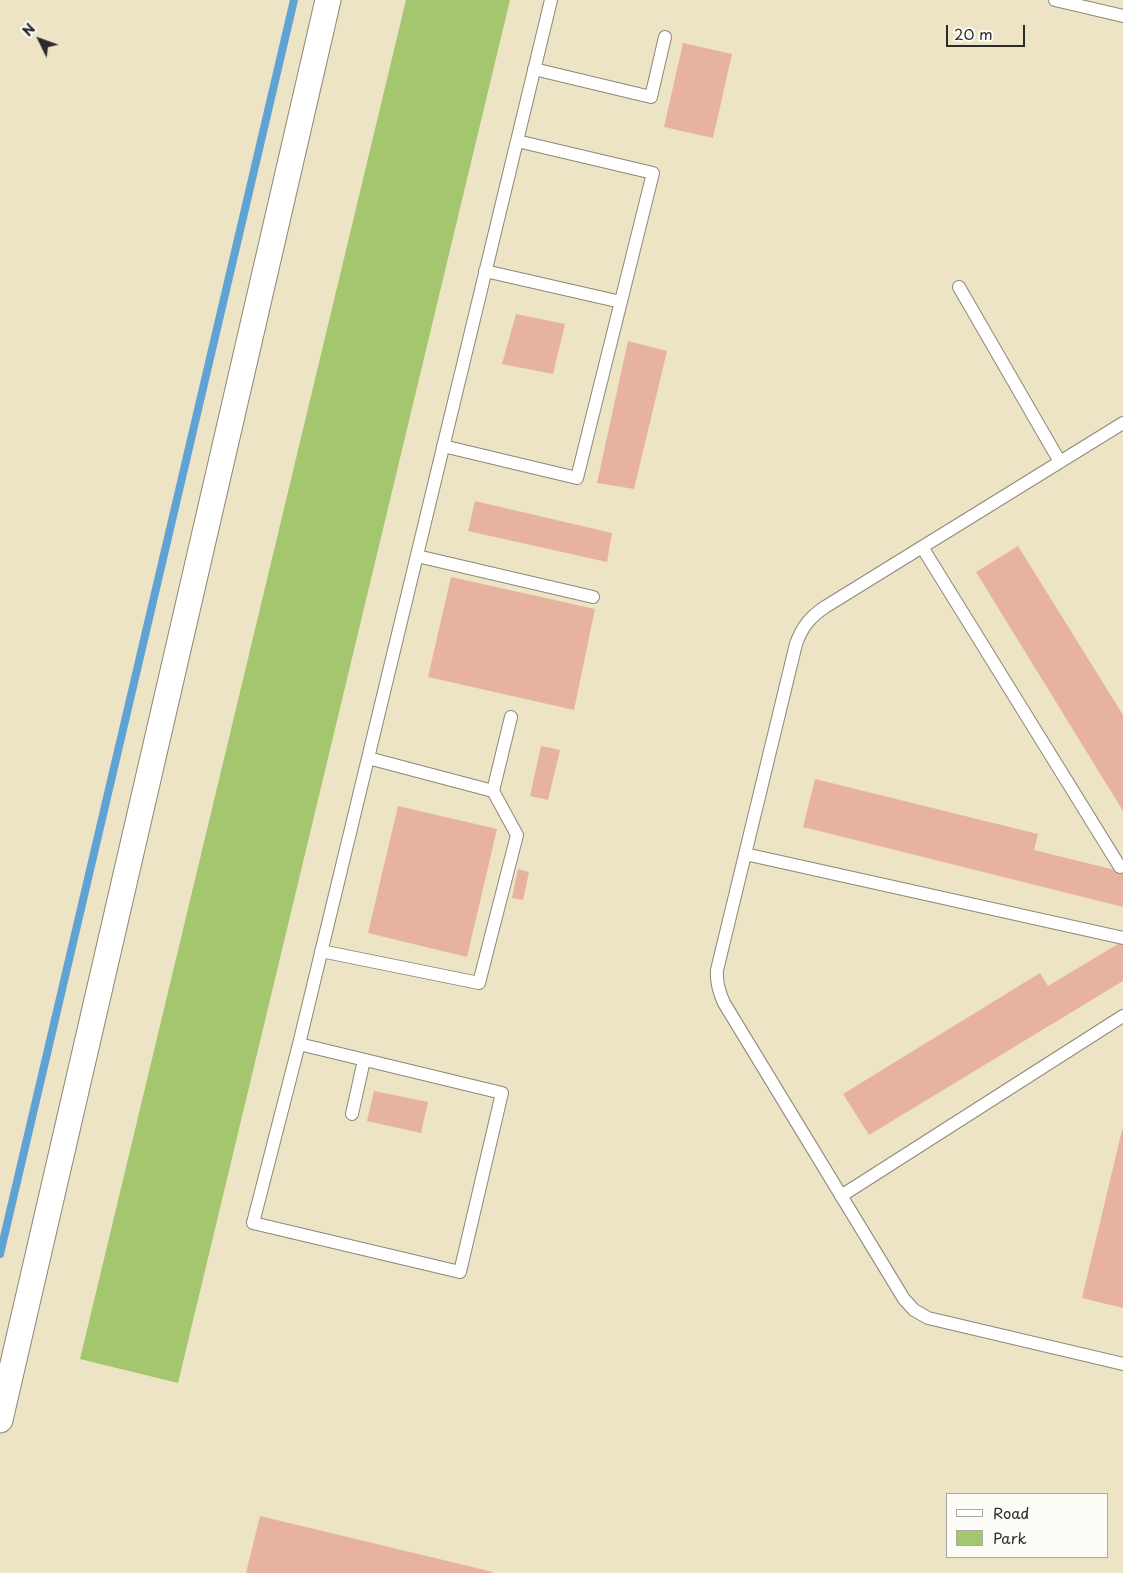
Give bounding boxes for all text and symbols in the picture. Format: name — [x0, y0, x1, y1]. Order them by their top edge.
north arrow — [15, 15, 65, 65]
scale bar — [948, 15, 1027, 47]
text: N — [17, 18, 40, 41]
text: 20 m — [954, 22, 993, 45]
legend — [946, 1493, 1108, 1558]
text: Road — [993, 1501, 1029, 1524]
text: Park — [993, 1526, 1027, 1549]

